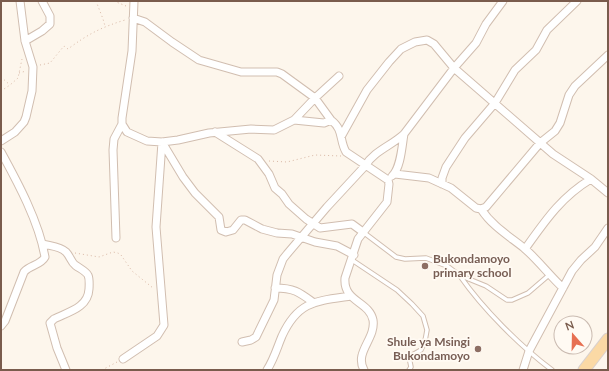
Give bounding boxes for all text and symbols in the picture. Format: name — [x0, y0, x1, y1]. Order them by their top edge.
place label: Bukondamoyo primary school — [433, 251, 512, 280]
marker: Bukondamoyo primary school — [420, 261, 430, 271]
north arrow — [553, 315, 593, 355]
text: N — [563, 318, 576, 333]
place label: Shule ya Msingi Bukondamoyo — [387, 334, 470, 363]
marker: Shule ya Msingi Bukondamoyo — [473, 344, 483, 354]

